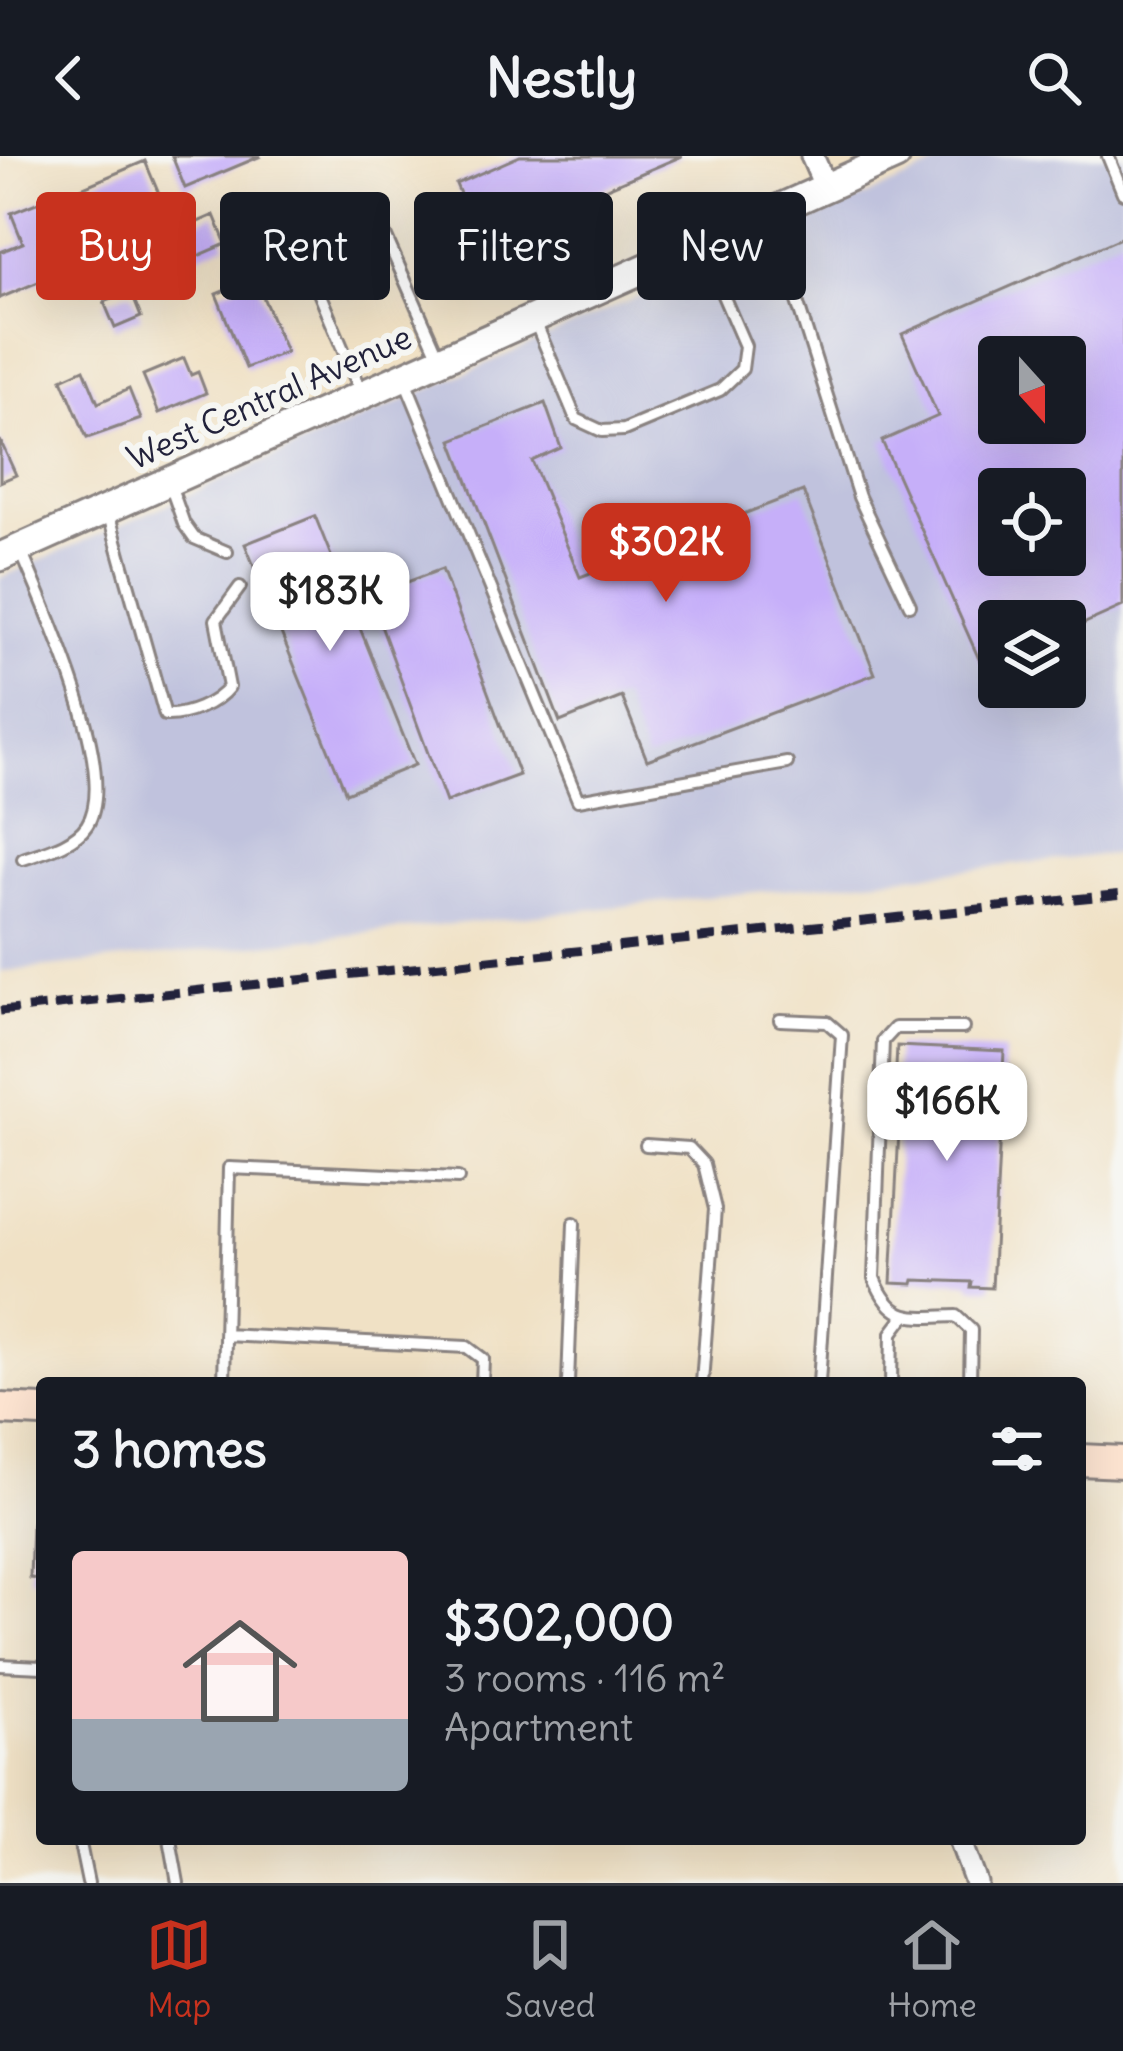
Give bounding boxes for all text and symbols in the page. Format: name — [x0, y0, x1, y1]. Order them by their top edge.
text: Nestly — [486, 44, 637, 112]
icon: back — [36, 45, 102, 111]
icon: search — [1021, 45, 1087, 111]
chip: Buy — [36, 192, 196, 300]
chip: Rent — [220, 192, 390, 300]
chip: Filters — [414, 192, 613, 300]
chip: New — [637, 192, 806, 300]
street label: West Central Avenue — [120, 315, 418, 479]
north arrow — [978, 336, 1086, 444]
map controls — [978, 336, 1086, 708]
button: locate — [978, 468, 1086, 576]
pin: $302K — [582, 503, 750, 605]
text: $302K — [609, 517, 723, 566]
pin: $183K — [246, 552, 414, 654]
text: $183K — [277, 566, 383, 615]
button: layers — [978, 600, 1086, 708]
pin: $166K — [863, 1062, 1031, 1164]
text: $166K — [894, 1076, 1000, 1125]
icon: filters — [984, 1416, 1050, 1482]
text: 3 homes — [72, 1417, 267, 1481]
text: $302,000 — [444, 1590, 674, 1654]
icon: home — [168, 1599, 312, 1743]
text: 3 rooms · 116 m² — [444, 1654, 726, 1703]
text: Apartment — [444, 1703, 633, 1752]
tab: Map — [146, 1912, 212, 2026]
tab: Saved — [505, 1912, 595, 2026]
tab: Home — [888, 1912, 977, 2026]

